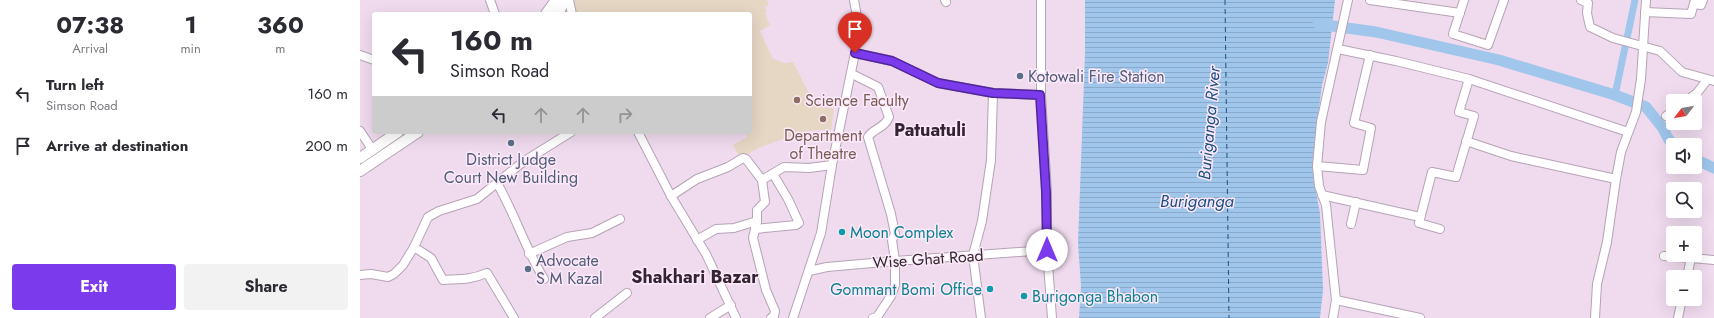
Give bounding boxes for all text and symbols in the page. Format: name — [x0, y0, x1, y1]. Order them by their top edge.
text: 07:38 — [56, 7, 124, 42]
text: 1 — [184, 7, 197, 42]
text: 360 — [257, 7, 304, 42]
pin — [838, 12, 872, 53]
icon: arrive — [844, 18, 866, 40]
text: 160 m — [450, 20, 533, 61]
icon: left — [384, 28, 436, 80]
text: Arrival — [72, 39, 108, 58]
text: min — [180, 39, 201, 58]
text: m — [275, 39, 285, 58]
text: Simson Road — [450, 58, 549, 84]
water label: Buriganga River — [1192, 64, 1226, 181]
place label: Kotowali Fire Station — [1028, 65, 1165, 88]
marker: Kotowali Fire Station — [1015, 71, 1025, 81]
text: Turn left — [46, 74, 104, 96]
icon: left — [12, 83, 34, 105]
text: 160 m — [307, 83, 348, 105]
place label: Science Faculty — [805, 89, 910, 112]
north arrow — [1666, 94, 1702, 130]
map controls — [1666, 94, 1702, 306]
marker: Science Faculty — [792, 95, 802, 105]
text: Simson Road — [46, 96, 118, 115]
icon: left — [488, 104, 510, 126]
icon: ahead — [530, 104, 552, 126]
icon: ahead — [572, 104, 594, 126]
icon: right — [614, 104, 636, 126]
marker: Department of Theatre — [818, 114, 828, 124]
district label: Patuatuli — [894, 117, 966, 143]
place label: Department of Theatre — [784, 124, 862, 165]
icon: arrive — [12, 135, 34, 157]
text: Arrive at destination — [46, 135, 188, 157]
text: 200 m — [305, 135, 348, 157]
marker: District Judge Court New Building — [506, 138, 516, 148]
button: sound — [1666, 138, 1702, 174]
place label: District Judge Court New Building — [444, 148, 578, 189]
button: search — [1666, 182, 1702, 218]
water label: Buriganga — [1160, 189, 1235, 213]
place label: Moon Complex — [850, 221, 954, 244]
button: + — [1666, 226, 1702, 262]
marker: Moon Complex — [837, 227, 847, 237]
position arrow — [1026, 229, 1068, 271]
street label: Wise Ghat Road — [872, 244, 984, 274]
place label: Advocate S M Kazal — [536, 249, 603, 290]
button: Exit — [12, 264, 176, 310]
button: Share — [184, 264, 348, 310]
marker: Advocate S M Kazal — [523, 264, 533, 274]
district label: Shakhari Bazar — [631, 264, 759, 290]
button: − — [1666, 270, 1702, 306]
place label: Gommant Bomi Office — [830, 278, 982, 301]
marker: Gommant Bomi Office — [985, 284, 995, 294]
place label: Burigonga Bhabon — [1032, 285, 1158, 308]
marker: Burigonga Bhabon — [1019, 291, 1029, 301]

